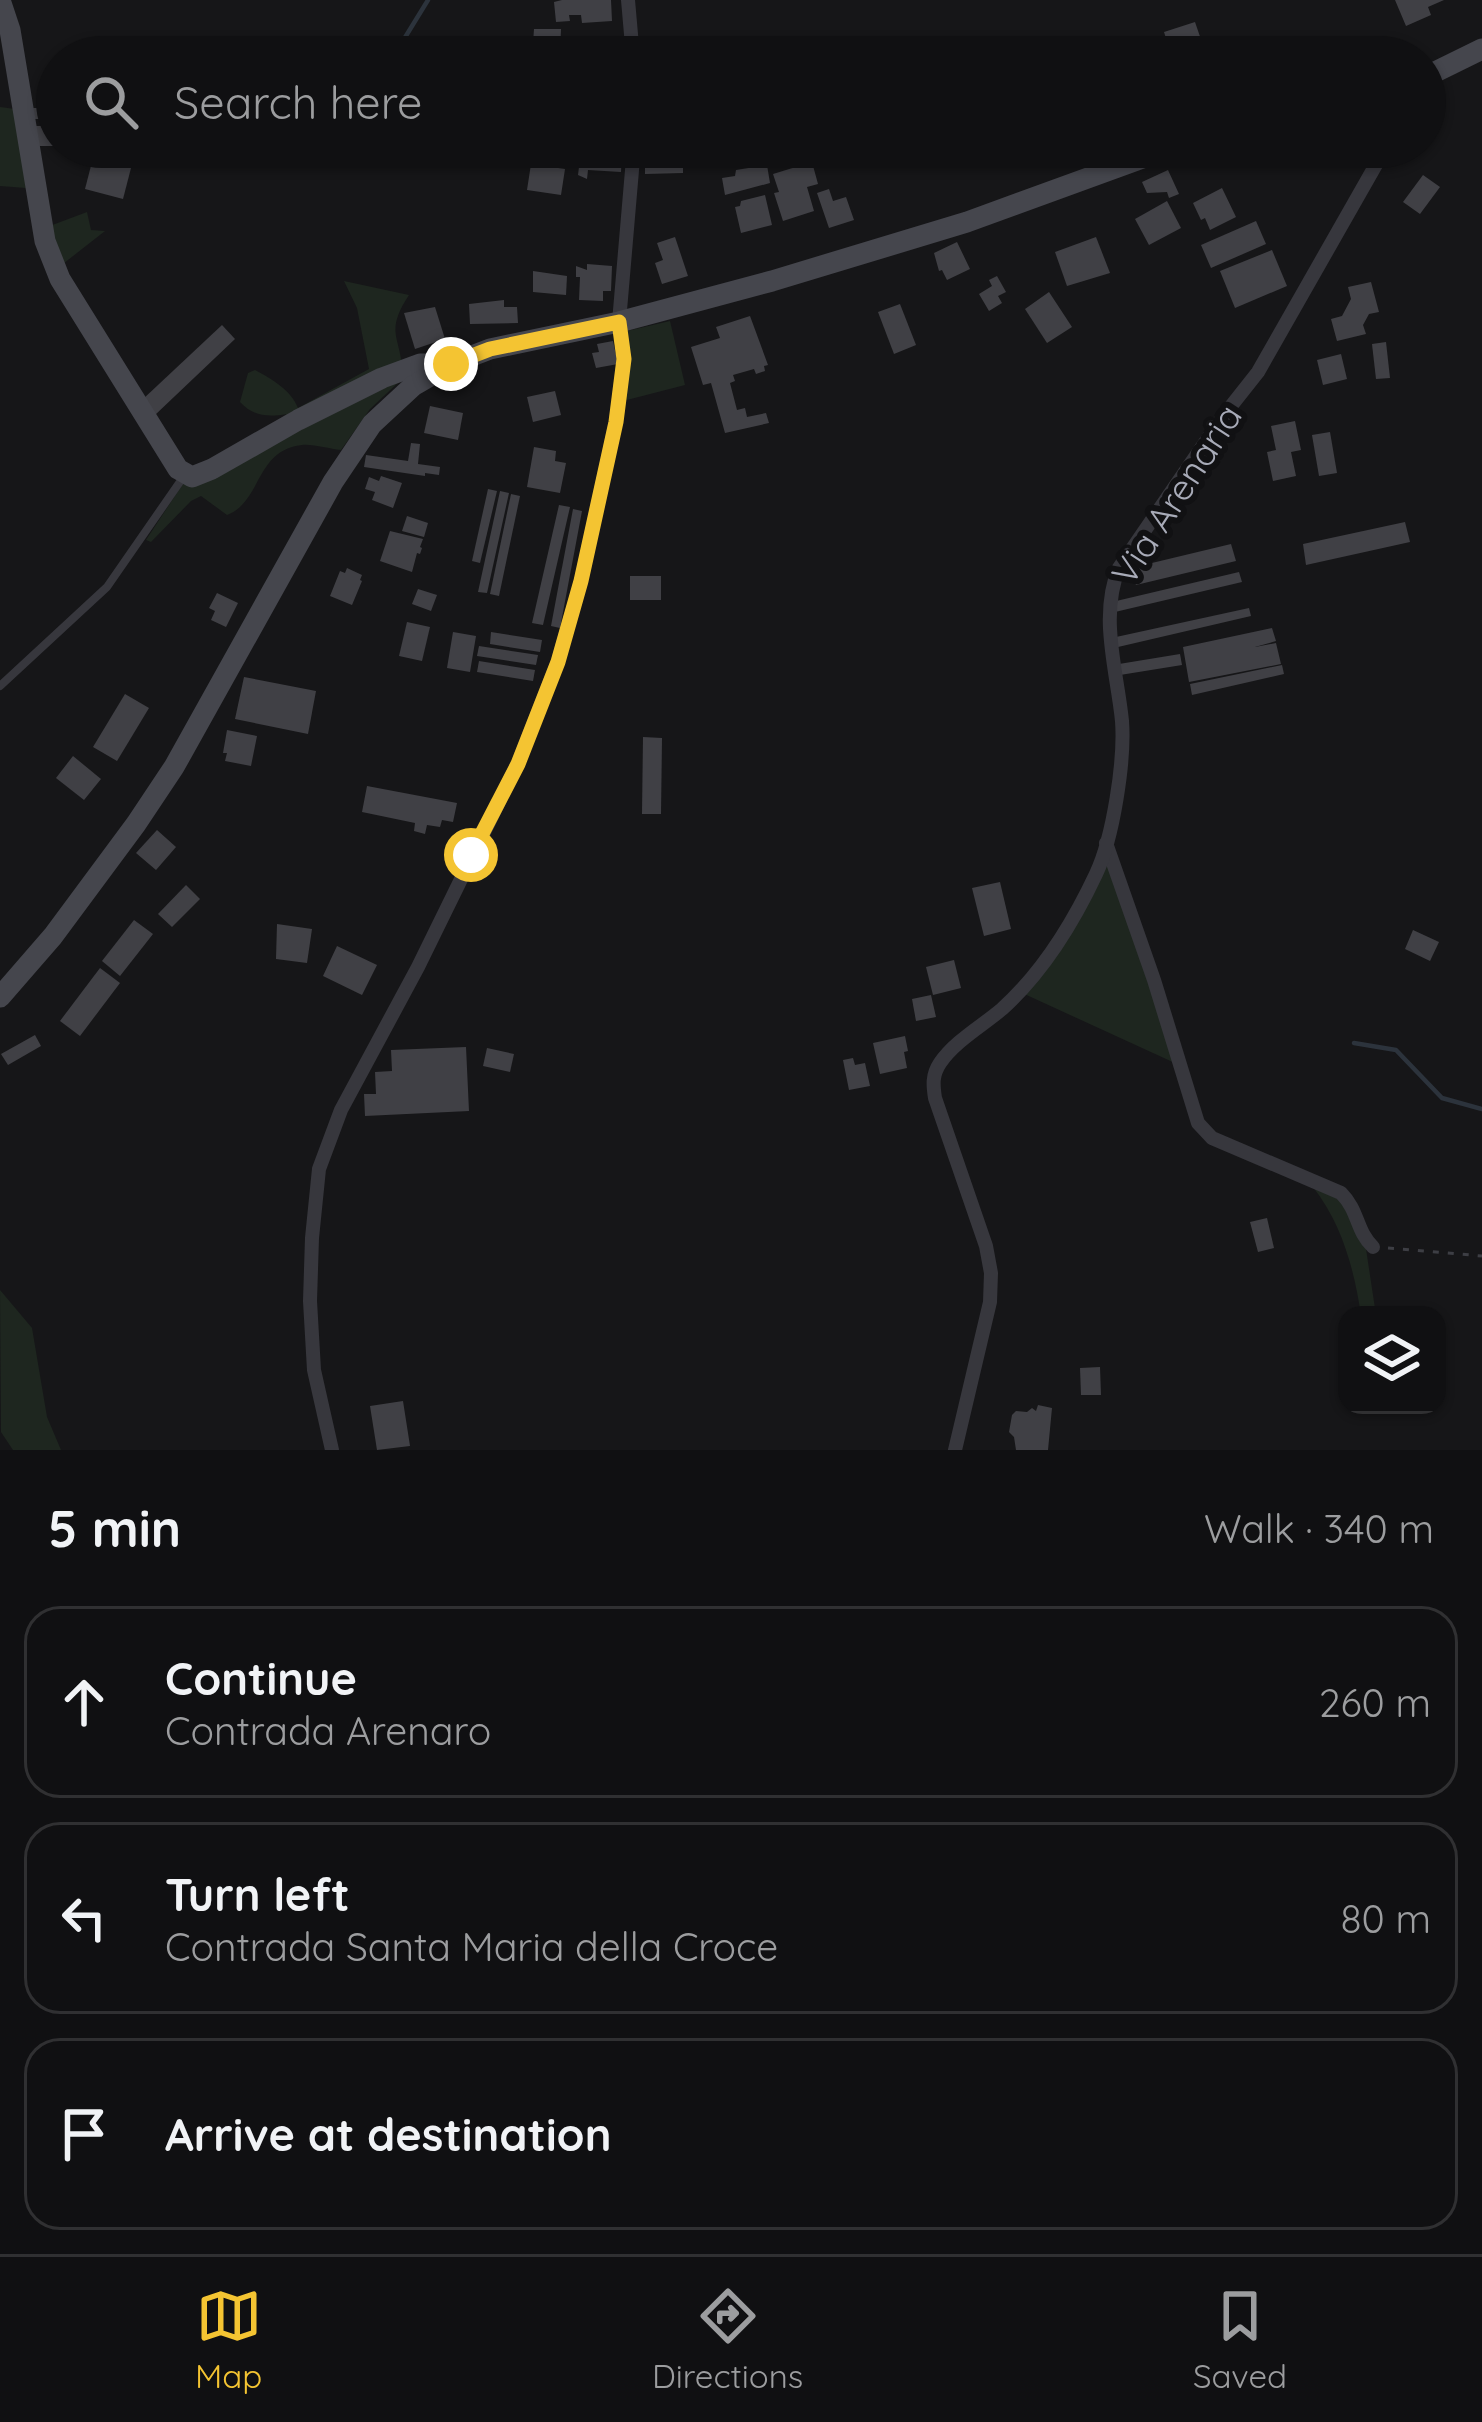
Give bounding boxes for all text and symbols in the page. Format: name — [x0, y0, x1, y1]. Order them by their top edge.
search box — [36, 36, 1446, 168]
icon: search — [78, 69, 144, 135]
text: Search here — [174, 74, 422, 130]
route end — [424, 337, 478, 391]
street label: Via Arenaria — [1101, 395, 1251, 593]
route start — [444, 828, 498, 882]
map controls — [1338, 1306, 1446, 1414]
button: layers — [1338, 1306, 1446, 1414]
text: 5 min — [48, 1496, 181, 1560]
text: Walk · 340 m — [1204, 1504, 1434, 1553]
text: Continue — [165, 1650, 357, 1706]
icon: ahead — [51, 1669, 117, 1735]
text: 260 m — [1319, 1678, 1431, 1727]
text: Contrada Arenaro — [165, 1706, 491, 1755]
text: Turn left — [165, 1866, 350, 1922]
icon: left — [51, 1885, 117, 1951]
text: 80 m — [1341, 1894, 1431, 1943]
text: Contrada Santa Maria della Croce — [165, 1922, 778, 1971]
icon: arrive — [51, 2101, 117, 2167]
text: Arrive at destination — [165, 2106, 611, 2162]
tab: Map — [195, 2283, 262, 2396]
tab: Directions — [652, 2283, 803, 2396]
tab: Saved — [1193, 2283, 1287, 2396]

